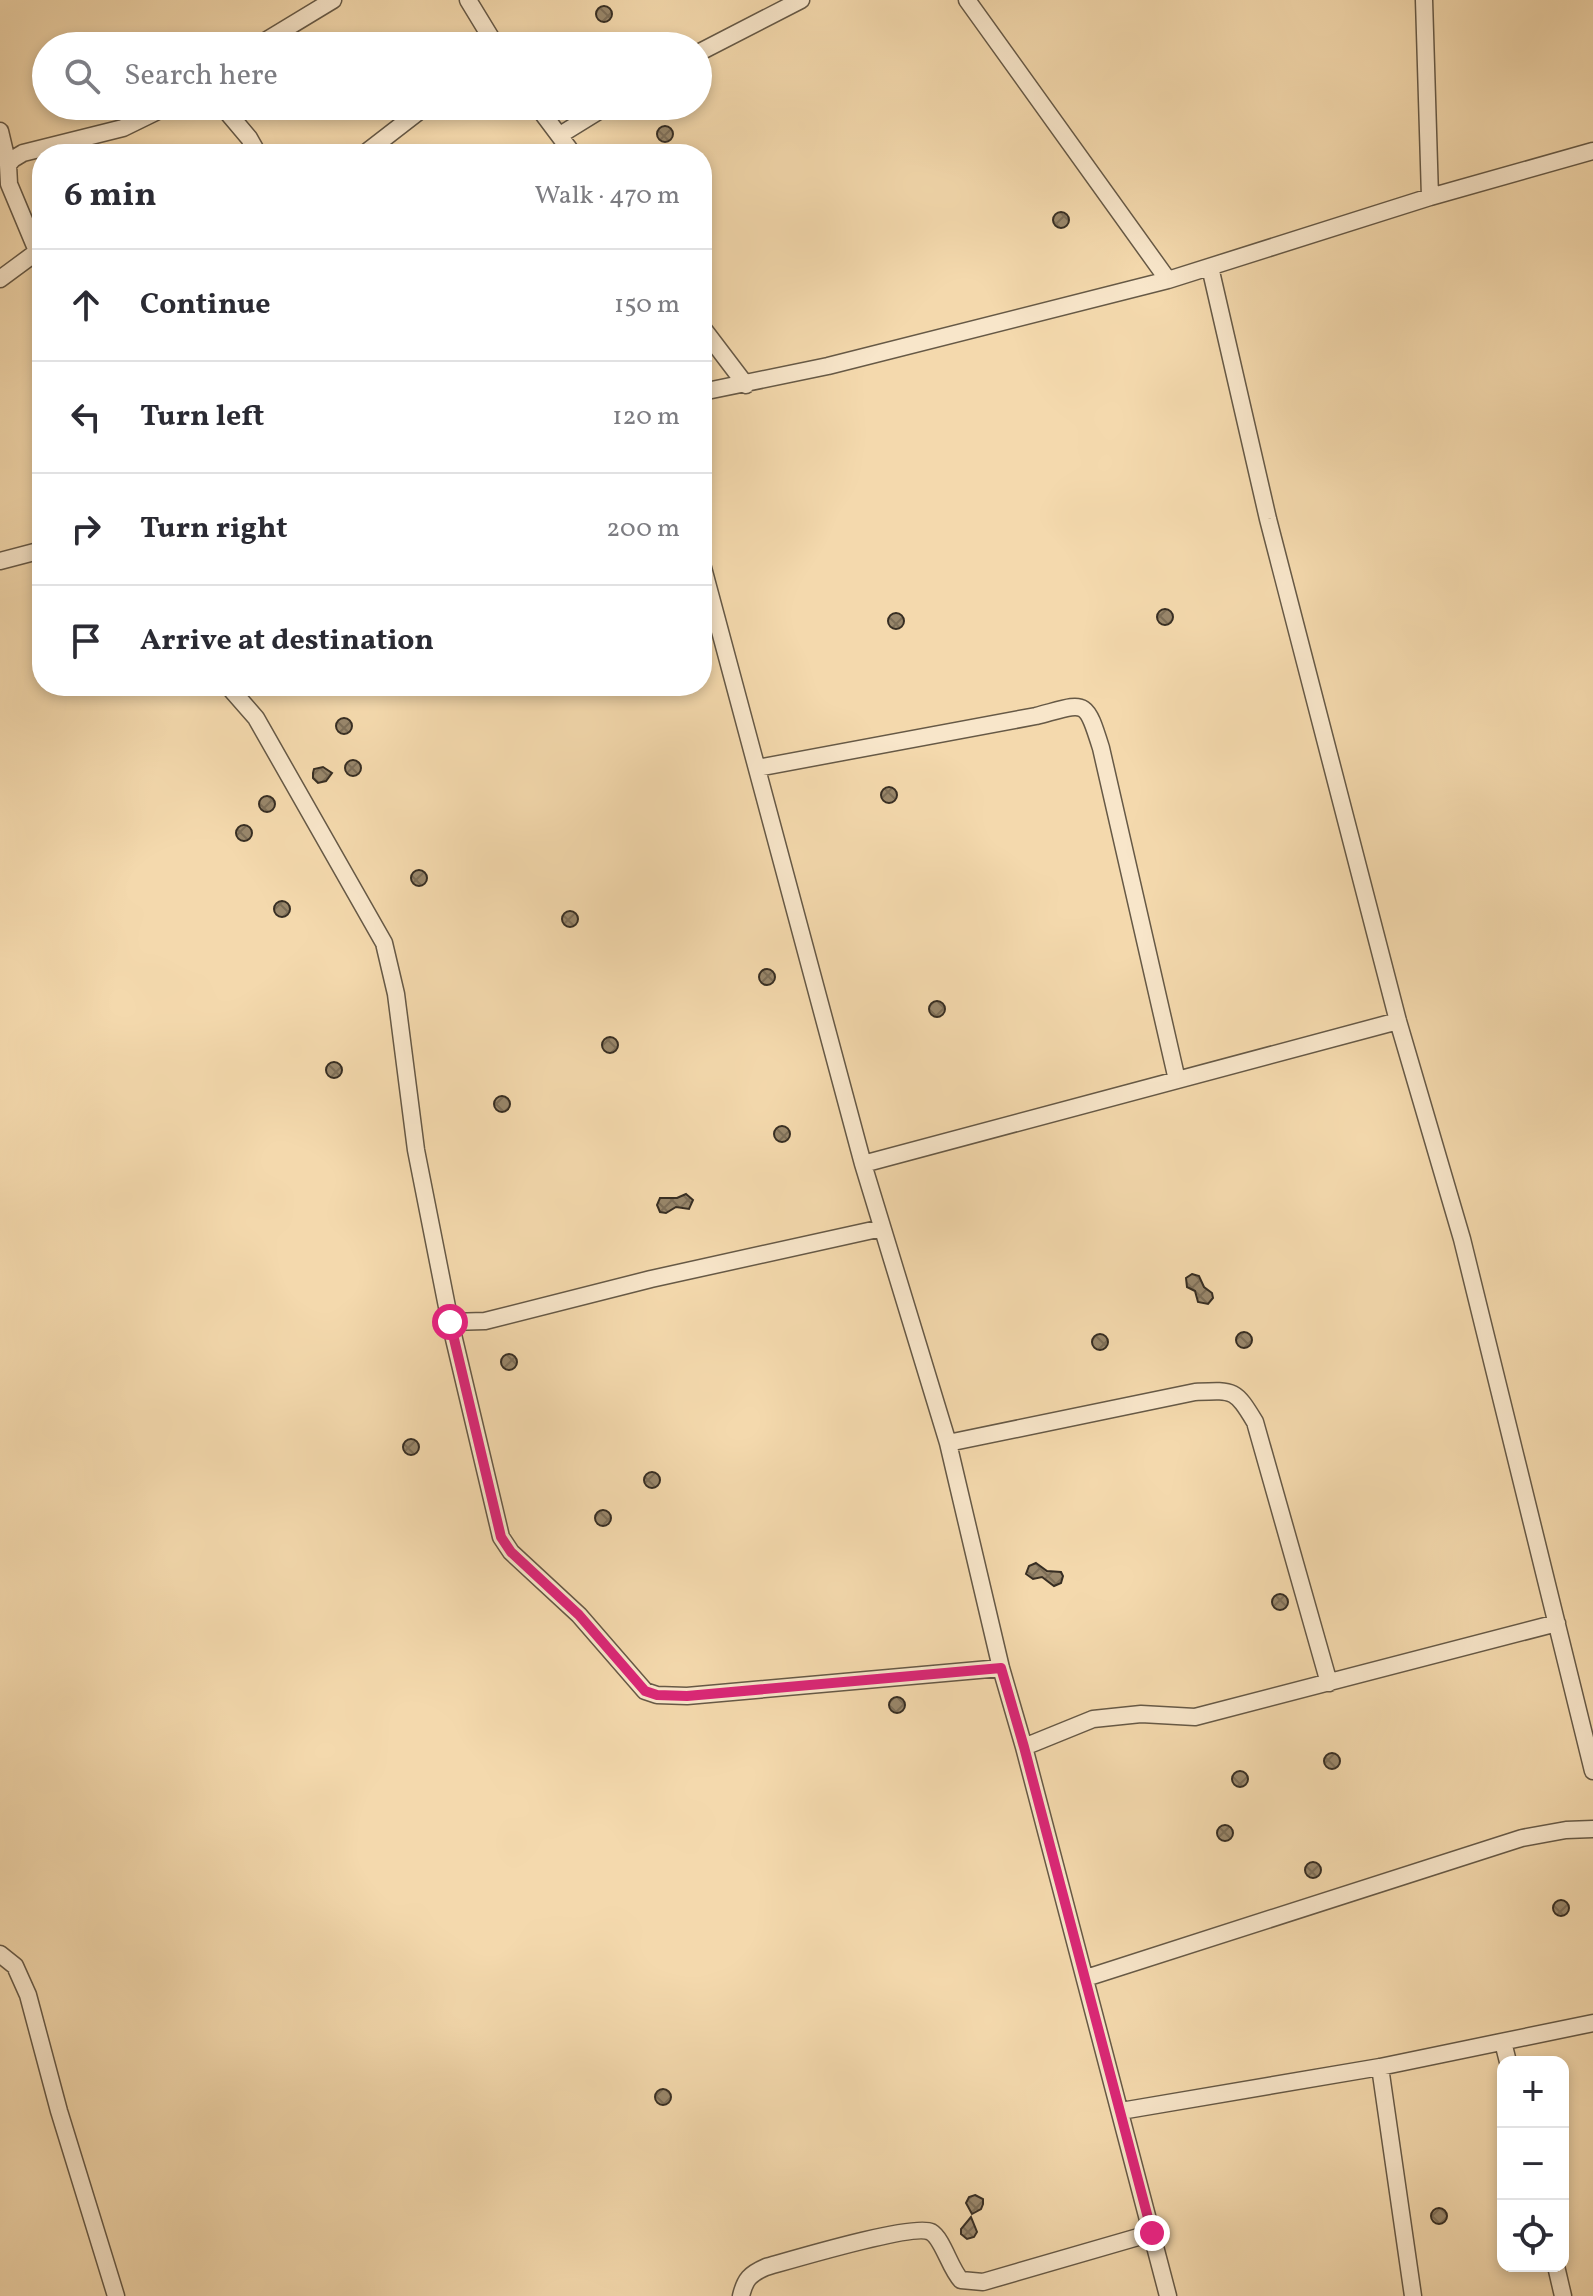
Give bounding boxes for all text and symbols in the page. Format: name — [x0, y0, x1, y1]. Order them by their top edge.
search box — [32, 32, 712, 120]
icon: search — [60, 54, 104, 98]
text: Search here — [124, 55, 278, 97]
text: 6 min — [64, 173, 157, 220]
text: Walk · 470 m — [534, 178, 680, 214]
icon: ahead — [64, 283, 108, 327]
text: Continue — [140, 284, 271, 326]
text: 150 m — [614, 287, 680, 323]
icon: left — [64, 395, 108, 439]
text: Turn left — [140, 396, 264, 438]
text: 120 m — [612, 399, 680, 435]
icon: right — [64, 507, 108, 551]
text: Turn right — [140, 508, 288, 550]
text: 200 m — [606, 511, 680, 547]
icon: arrive — [64, 619, 108, 663]
text: Arrive at destination — [140, 620, 434, 662]
route start — [432, 1304, 468, 1340]
map controls — [1497, 2056, 1569, 2272]
button: + — [1497, 2056, 1569, 2128]
button: − — [1497, 2128, 1569, 2200]
button: locate — [1497, 2200, 1569, 2272]
route end — [1134, 2215, 1170, 2251]

